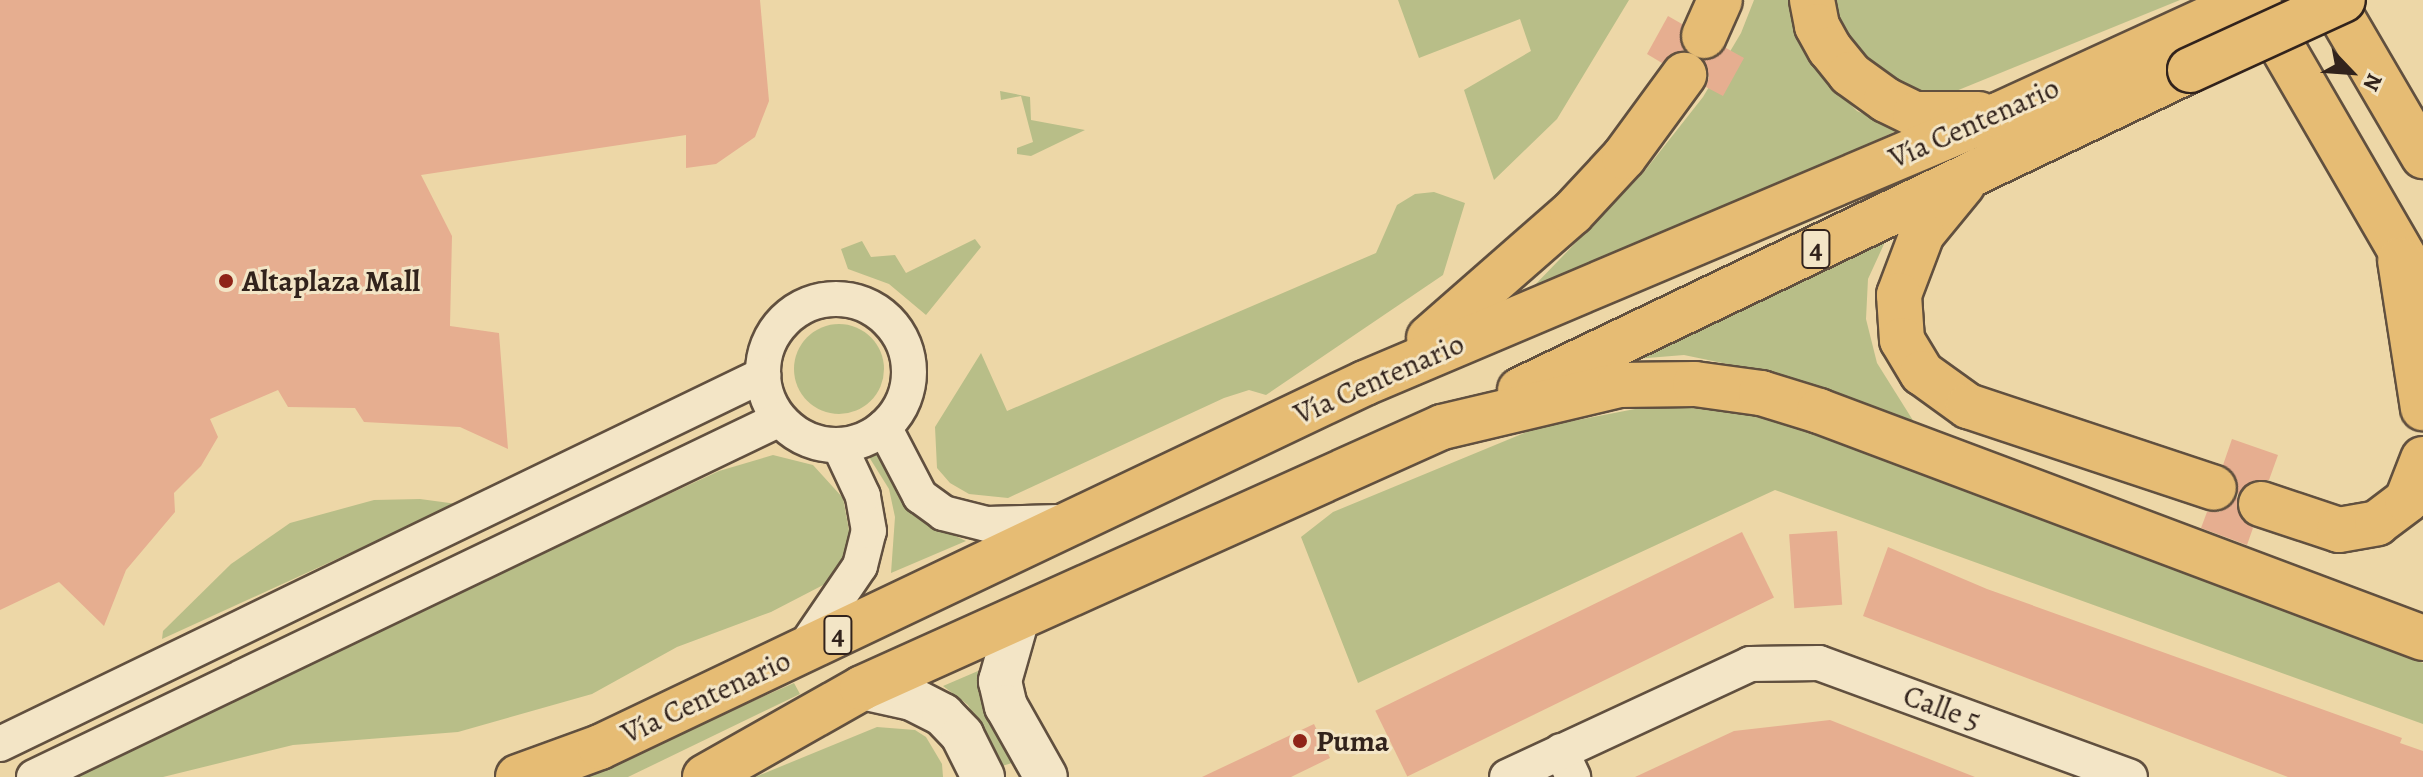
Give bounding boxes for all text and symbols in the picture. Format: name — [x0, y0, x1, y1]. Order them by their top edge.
north arrow — [2311, 32, 2391, 112]
text: N — [2356, 69, 2390, 96]
street label: Vía Centenario — [1883, 70, 2065, 176]
road number: 4 — [1800, 225, 1832, 273]
place label: Altaplaza Mall — [242, 263, 420, 299]
marker: Altaplaza Mall — [217, 272, 235, 290]
street label: Vía Centenario — [1288, 326, 1470, 432]
road number: 4 — [822, 611, 854, 659]
street label: Vía Centenario — [616, 642, 796, 752]
street label: Calle 5 — [1898, 677, 1986, 739]
place label: Puma — [1316, 723, 1389, 759]
marker: Puma — [1291, 732, 1309, 750]

